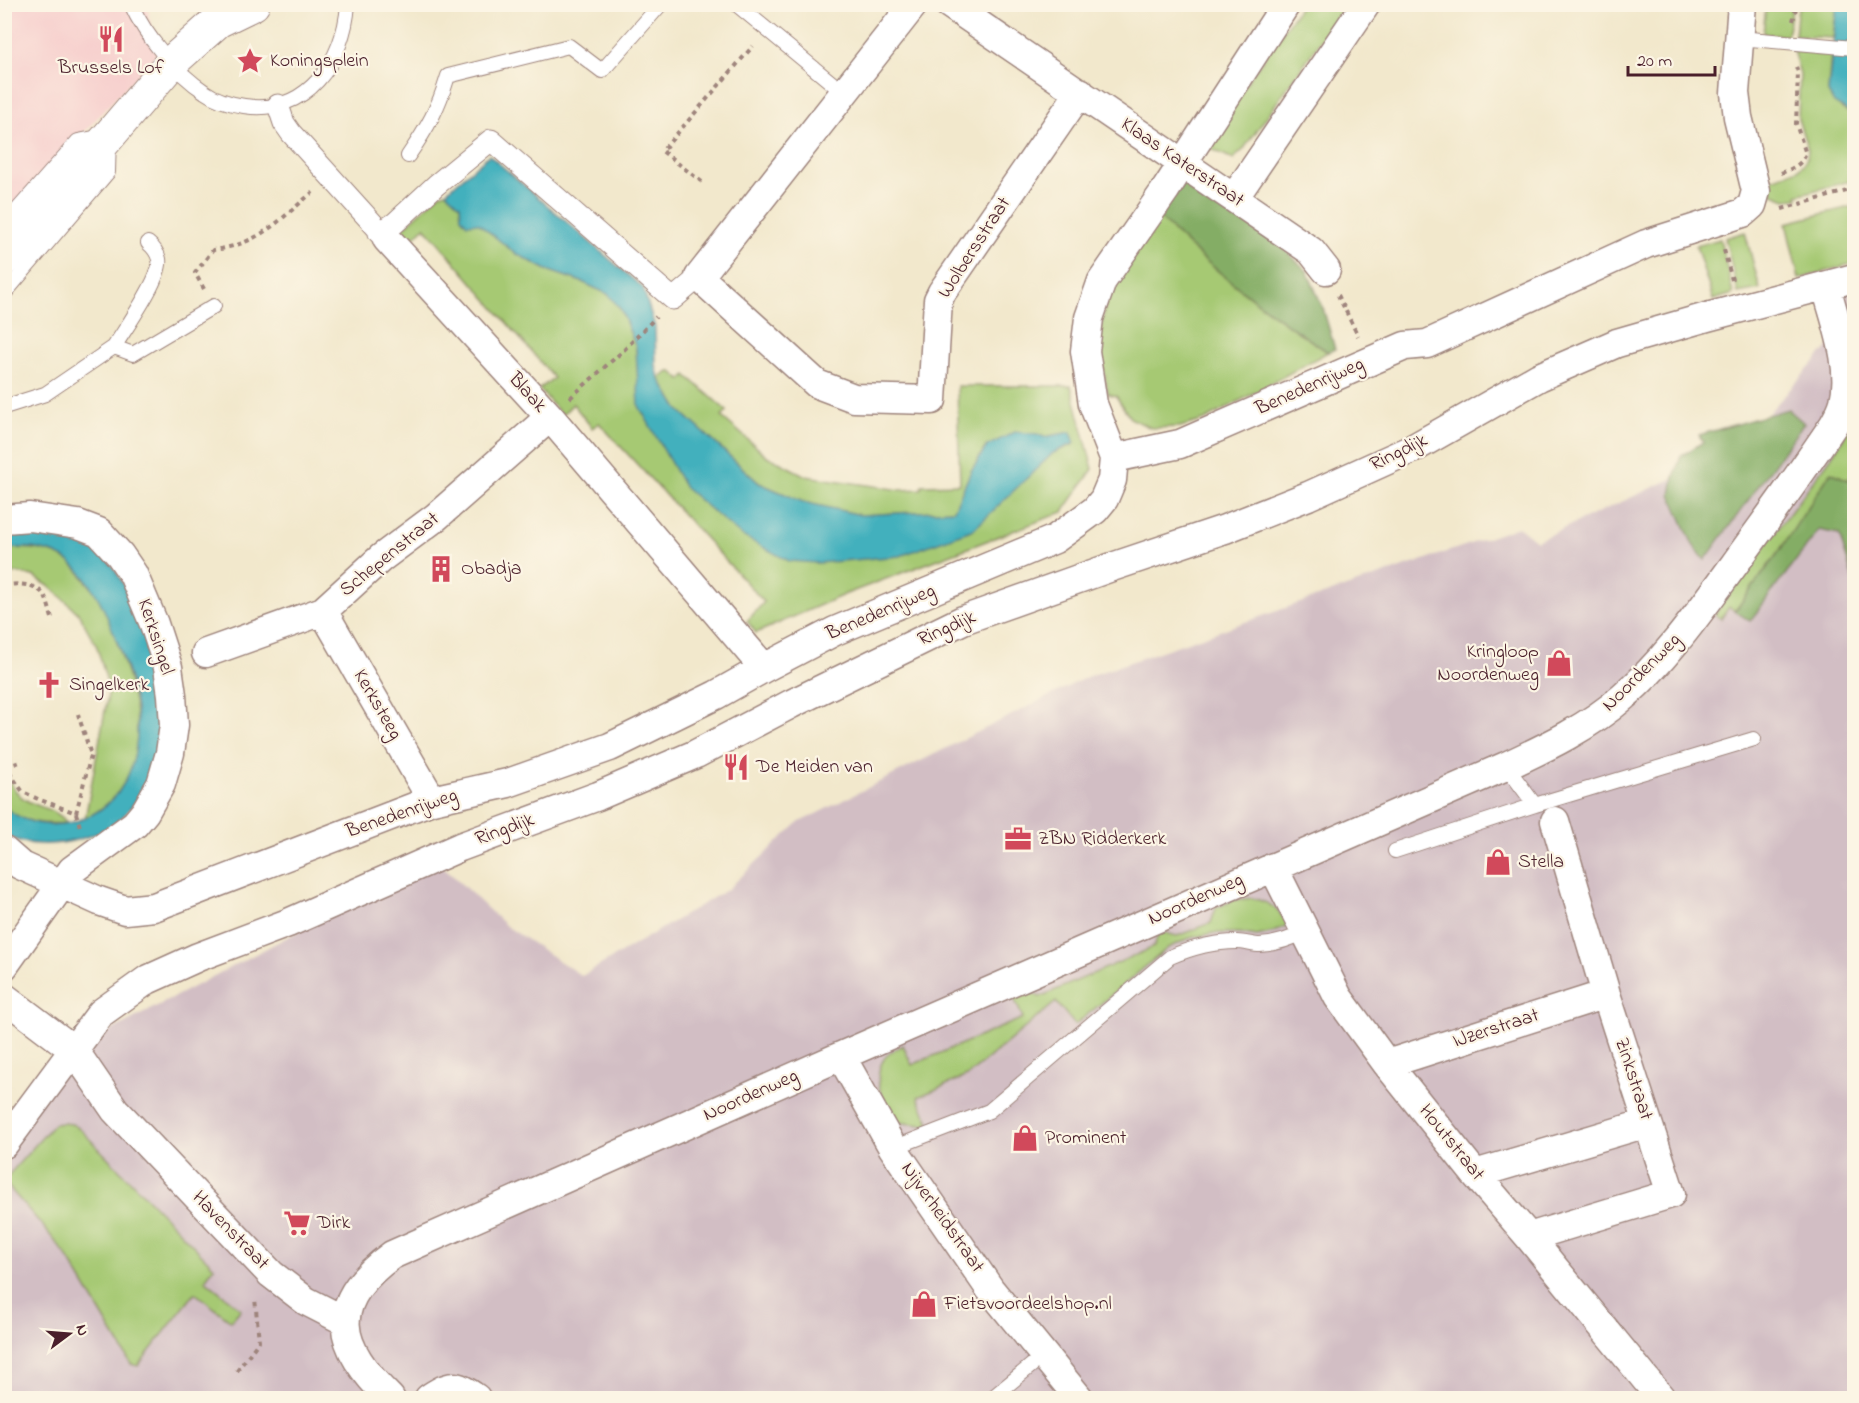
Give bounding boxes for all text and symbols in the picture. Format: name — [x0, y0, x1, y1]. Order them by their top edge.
restaurant icon: Brussels Lof — [96, 24, 126, 54]
scale bar — [1628, 39, 1715, 77]
place icon: Koningsplein — [235, 46, 265, 76]
place label: Koningsplein — [270, 47, 369, 77]
text: 20 m — [1637, 49, 1672, 75]
place label: Brussels Lof — [57, 54, 165, 83]
street label: Klaas Katerstraat — [1114, 111, 1250, 215]
street label: Wolbersstraat — [931, 191, 1019, 305]
street label: Benedenrijweg — [1250, 350, 1369, 425]
street label: Blaak — [500, 365, 553, 420]
street label: Ringdijk — [1365, 426, 1433, 480]
street label: Schepenstraat — [334, 505, 446, 604]
building icon: Obadja — [426, 554, 456, 584]
place label: Obadja — [461, 555, 522, 584]
street label: Benedenrijweg — [821, 577, 941, 650]
street label: Kerksingel — [128, 595, 181, 679]
street label: Ringdijk — [913, 603, 981, 656]
street label: Noordenweg — [1596, 627, 1689, 720]
place label: Kringloop Noordenweg — [1437, 638, 1539, 691]
shop icon: Kringloop Noordenweg — [1544, 648, 1574, 678]
street label: Kerksteeg — [344, 664, 409, 746]
church icon: Singelkerk — [34, 670, 64, 700]
place label: Singelkerk — [69, 671, 150, 701]
restaurant icon: De Meiden van — [721, 752, 751, 782]
place label: De Meiden van — [755, 753, 873, 782]
street label: Benedenrijweg — [341, 781, 462, 848]
street label: Ringdijk — [471, 806, 539, 855]
office icon: ZBN Ridderkerk — [1003, 824, 1033, 854]
place label: ZBN Ridderkerk — [1038, 825, 1167, 854]
shop icon: Stella — [1483, 847, 1513, 877]
place label: Stella — [1518, 848, 1564, 877]
street label: Noordenweg — [1144, 866, 1249, 935]
street label: IJzerstraat — [1449, 1001, 1543, 1057]
street label: Zinkstraat — [1606, 1034, 1660, 1124]
street label: Noordenweg — [699, 1062, 804, 1131]
street label: Houtstraat — [1411, 1098, 1491, 1188]
shop icon: Prominent — [1010, 1123, 1040, 1153]
place label: Prominent — [1045, 1124, 1127, 1153]
street label: Nijverheidstraat — [893, 1157, 991, 1279]
street label: Havenstraat — [184, 1185, 276, 1278]
supermarket icon: Dirk — [282, 1208, 312, 1238]
place label: Dirk — [316, 1209, 350, 1238]
shop icon: Fietsvoordeelshop.nl — [909, 1289, 939, 1319]
place label: Fietsvoordeelshop.nl — [943, 1290, 1112, 1319]
north arrow — [39, 1304, 99, 1364]
text: N — [68, 1322, 95, 1339]

